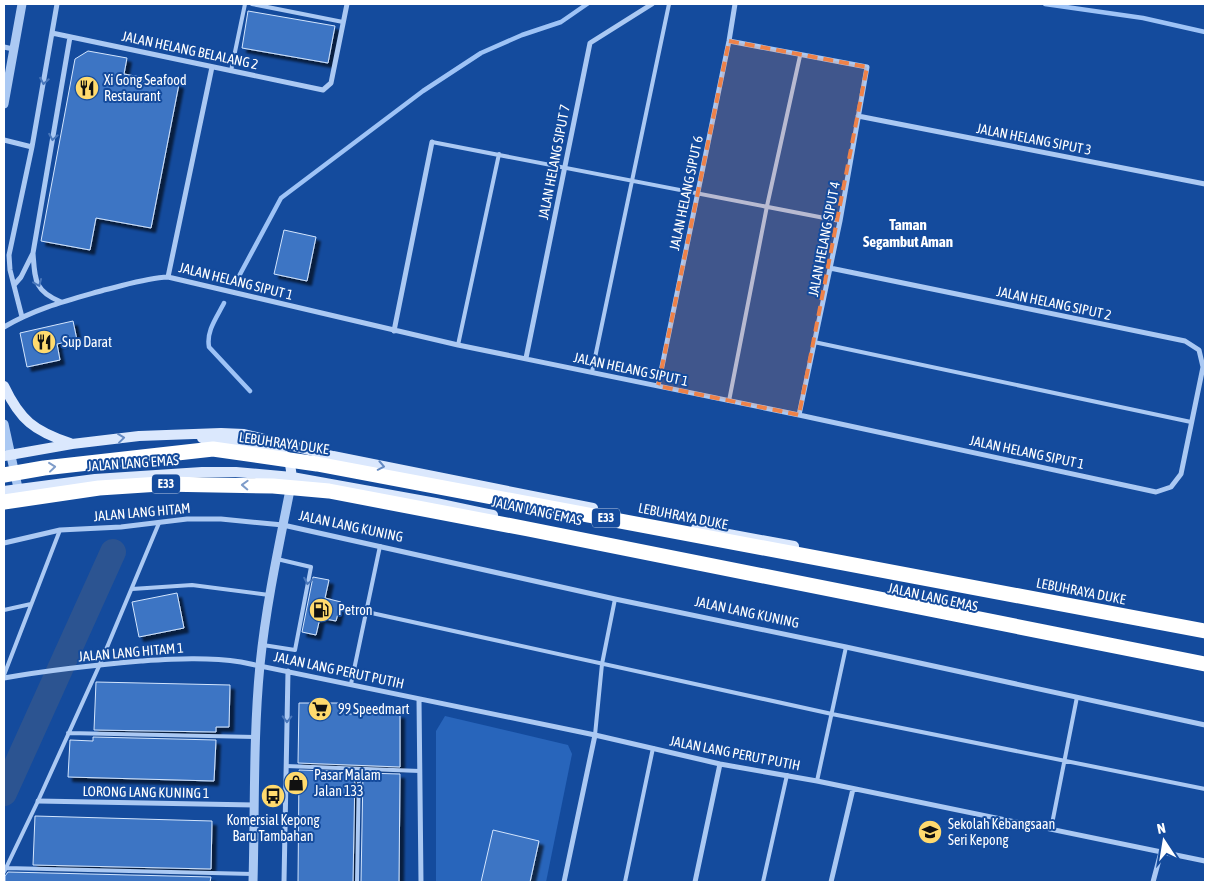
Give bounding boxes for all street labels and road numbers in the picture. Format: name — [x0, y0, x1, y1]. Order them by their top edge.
street label: JALAN HELANG BELALANG 2 — [120, 28, 260, 72]
street label: JALAN HELANG SIPUT 7 — [535, 103, 573, 221]
street label: JALAN HELANG SIPUT 3 — [975, 120, 1093, 158]
street label: JALAN HELANG SIPUT 6 — [666, 134, 706, 252]
street label: JALAN HELANG SIPUT 4 — [805, 180, 843, 298]
street label: JALAN HELANG SIPUT 1 — [177, 259, 295, 303]
street label: JALAN HELANG SIPUT 2 — [995, 283, 1113, 323]
street label: JALAN HELANG SIPUT 1 — [572, 349, 690, 389]
street label: LEBUHRAYA DUKE — [238, 429, 330, 457]
street label: JALAN HELANG SIPUT 1 — [968, 432, 1086, 472]
street label: JALAN LANG EMAS — [87, 452, 179, 474]
road number: E33 — [152, 474, 180, 494]
street label: JALAN LANG EMAS — [490, 494, 584, 528]
street label: LEBUHRAYA DUKE — [637, 499, 729, 533]
street label: JALAN LANG HITAM — [93, 500, 191, 524]
street label: JALAN LANG KUNING — [297, 507, 405, 545]
road number: E33 — [592, 508, 620, 528]
street label: LEBUHRAYA DUKE — [1035, 574, 1127, 608]
street label: JALAN LANG EMAS — [886, 580, 980, 614]
street label: JALAN LANG KUNING — [693, 593, 801, 631]
street label: JALAN LANG HITAM 1 — [78, 639, 184, 665]
street label: JALAN LANG PERUT PUTIH — [272, 648, 406, 692]
street label: JALAN LANG PERUT PUTIH — [668, 732, 802, 774]
street label: LORONG LANG KUNING 1 — [82, 783, 210, 801]

